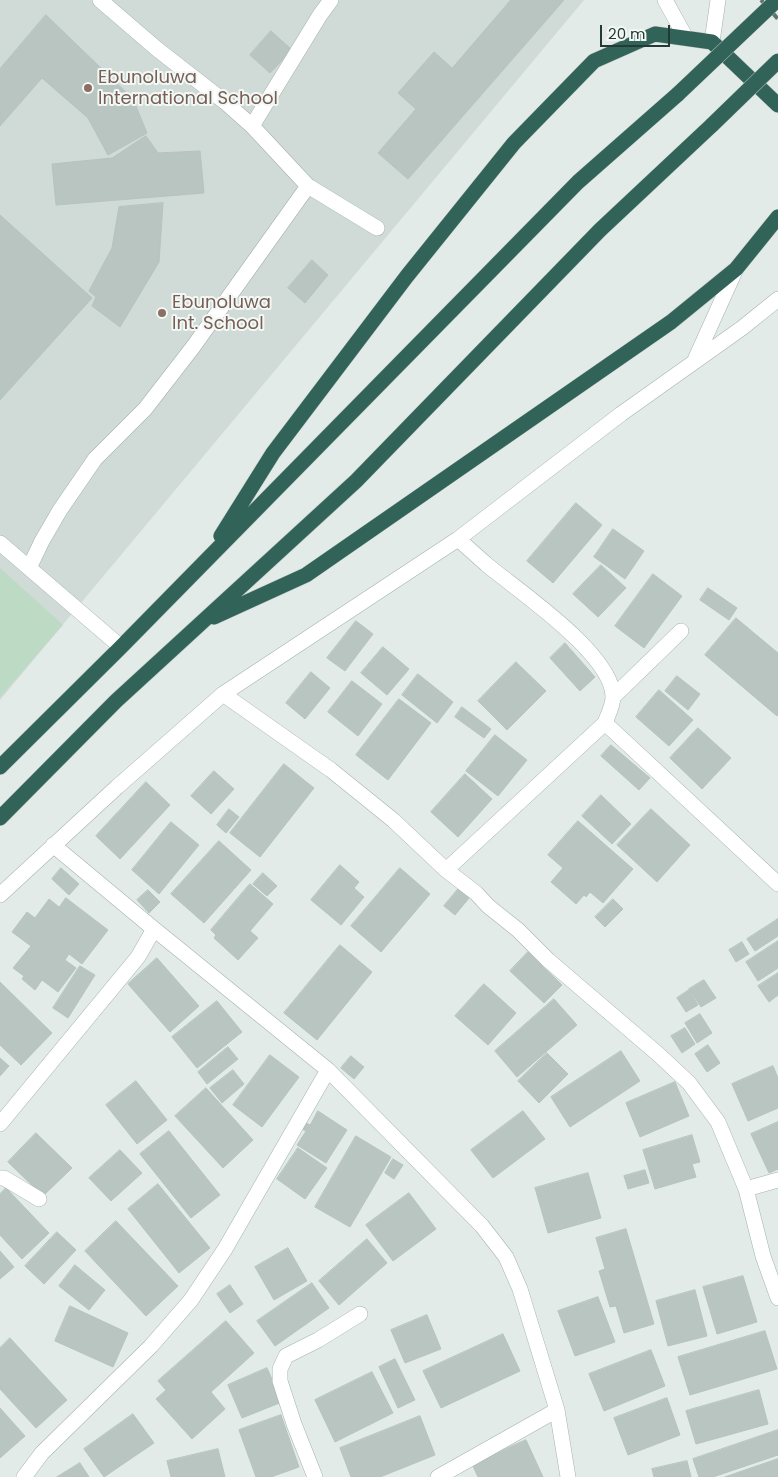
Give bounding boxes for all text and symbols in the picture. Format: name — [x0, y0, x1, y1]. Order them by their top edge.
scale bar — [603, 15, 673, 47]
text: 20 m — [608, 23, 646, 44]
place label: Ebunoluwa International School — [98, 67, 278, 110]
marker: Ebunoluwa International School — [82, 82, 94, 94]
place label: Ebunoluwa Int. School — [172, 292, 271, 334]
marker: Ebunoluwa Int. School — [156, 307, 168, 319]

